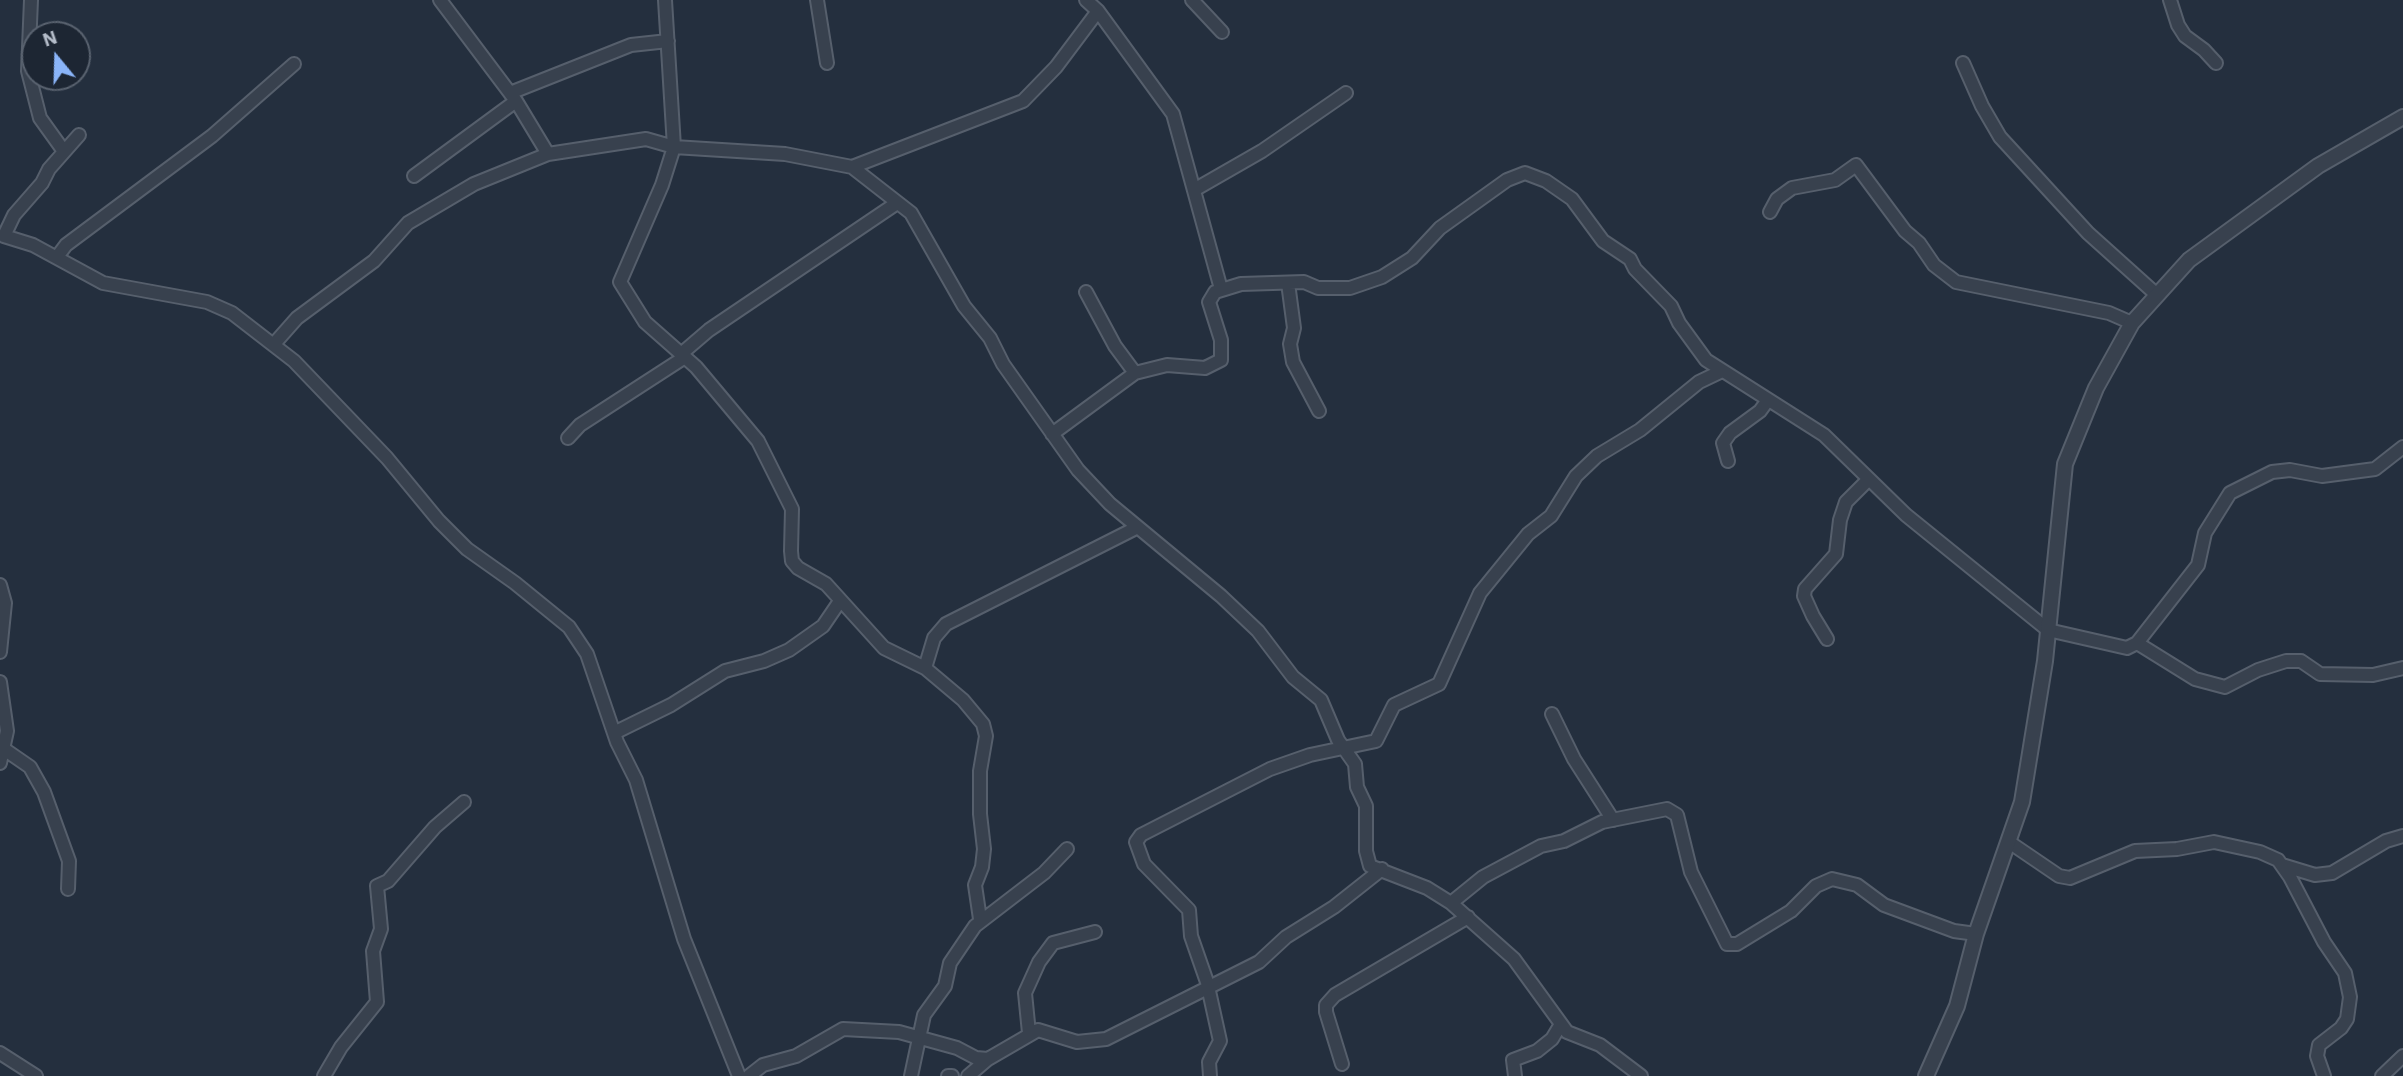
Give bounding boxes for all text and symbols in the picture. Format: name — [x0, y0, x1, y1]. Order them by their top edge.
north arrow — [21, 21, 91, 91]
text: N — [39, 24, 60, 52]

